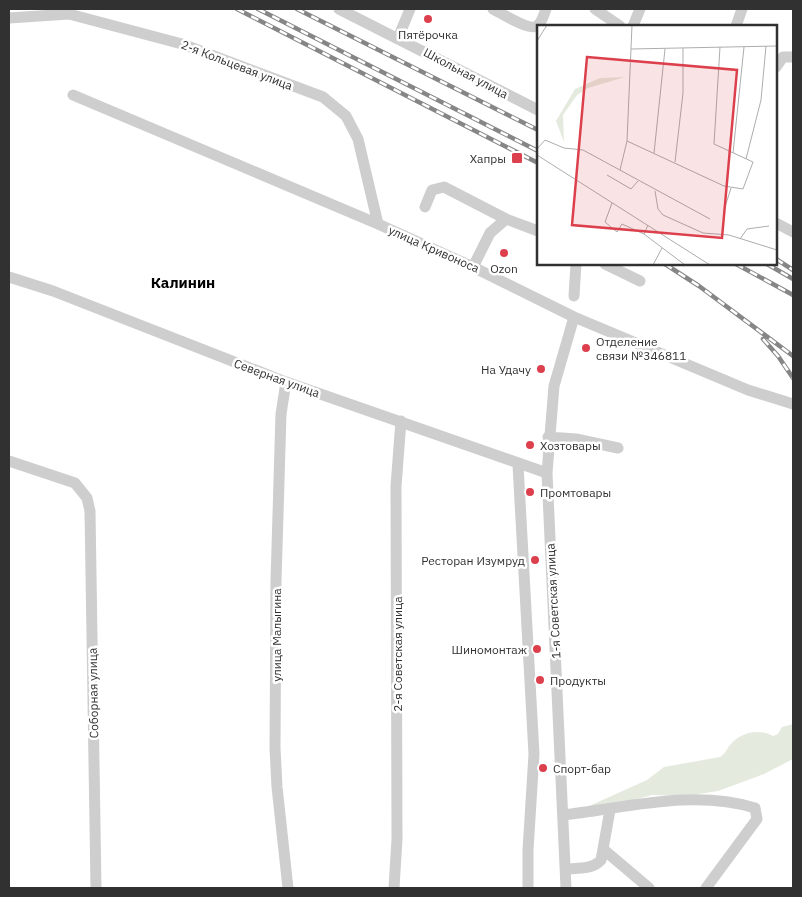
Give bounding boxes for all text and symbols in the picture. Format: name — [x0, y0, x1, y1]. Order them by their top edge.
marker: Пятёрочка — [422, 13, 434, 25]
inset map — [537, 25, 777, 265]
place label: Пятёрочка — [398, 27, 459, 42]
street label: 2-я Кольцевая улица — [179, 37, 295, 93]
street label: Школьная улица — [421, 44, 511, 102]
place label: Хапры — [470, 151, 506, 166]
marker: Хапры — [510, 151, 524, 165]
street label: улица Кривоноса — [386, 222, 482, 276]
marker: Ozon — [498, 247, 510, 259]
place label: Ozon — [490, 261, 518, 276]
district label: Калинин — [151, 273, 215, 292]
place label: Отделение связи №346811 — [596, 334, 687, 363]
marker: Отделение связи №346811 — [580, 342, 592, 354]
street label: Северная улица — [232, 356, 323, 401]
place label: На Удачу — [481, 362, 531, 377]
marker: На Удачу — [535, 363, 547, 375]
place label: Хозтовары — [540, 438, 601, 453]
marker: Хозтовары — [524, 439, 536, 451]
place label: Промтовары — [540, 485, 611, 500]
marker: Промтовары — [524, 486, 536, 498]
street label: 1-я Советская улица — [542, 542, 564, 659]
place label: Ресторан Изумруд — [421, 553, 525, 568]
marker: Ресторан Изумруд — [529, 554, 541, 566]
street label: улица Малыгина — [269, 588, 284, 682]
street label: 2-я Советская улица — [390, 596, 405, 712]
place label: Шиномонтаж — [451, 642, 527, 657]
marker: Шиномонтаж — [531, 643, 543, 655]
street label: Соборная улица — [85, 647, 101, 738]
place label: Продукты — [550, 673, 606, 688]
marker: Продукты — [534, 674, 546, 686]
place label: Спорт-бар — [553, 761, 611, 776]
marker: Спорт-бар — [537, 762, 549, 774]

